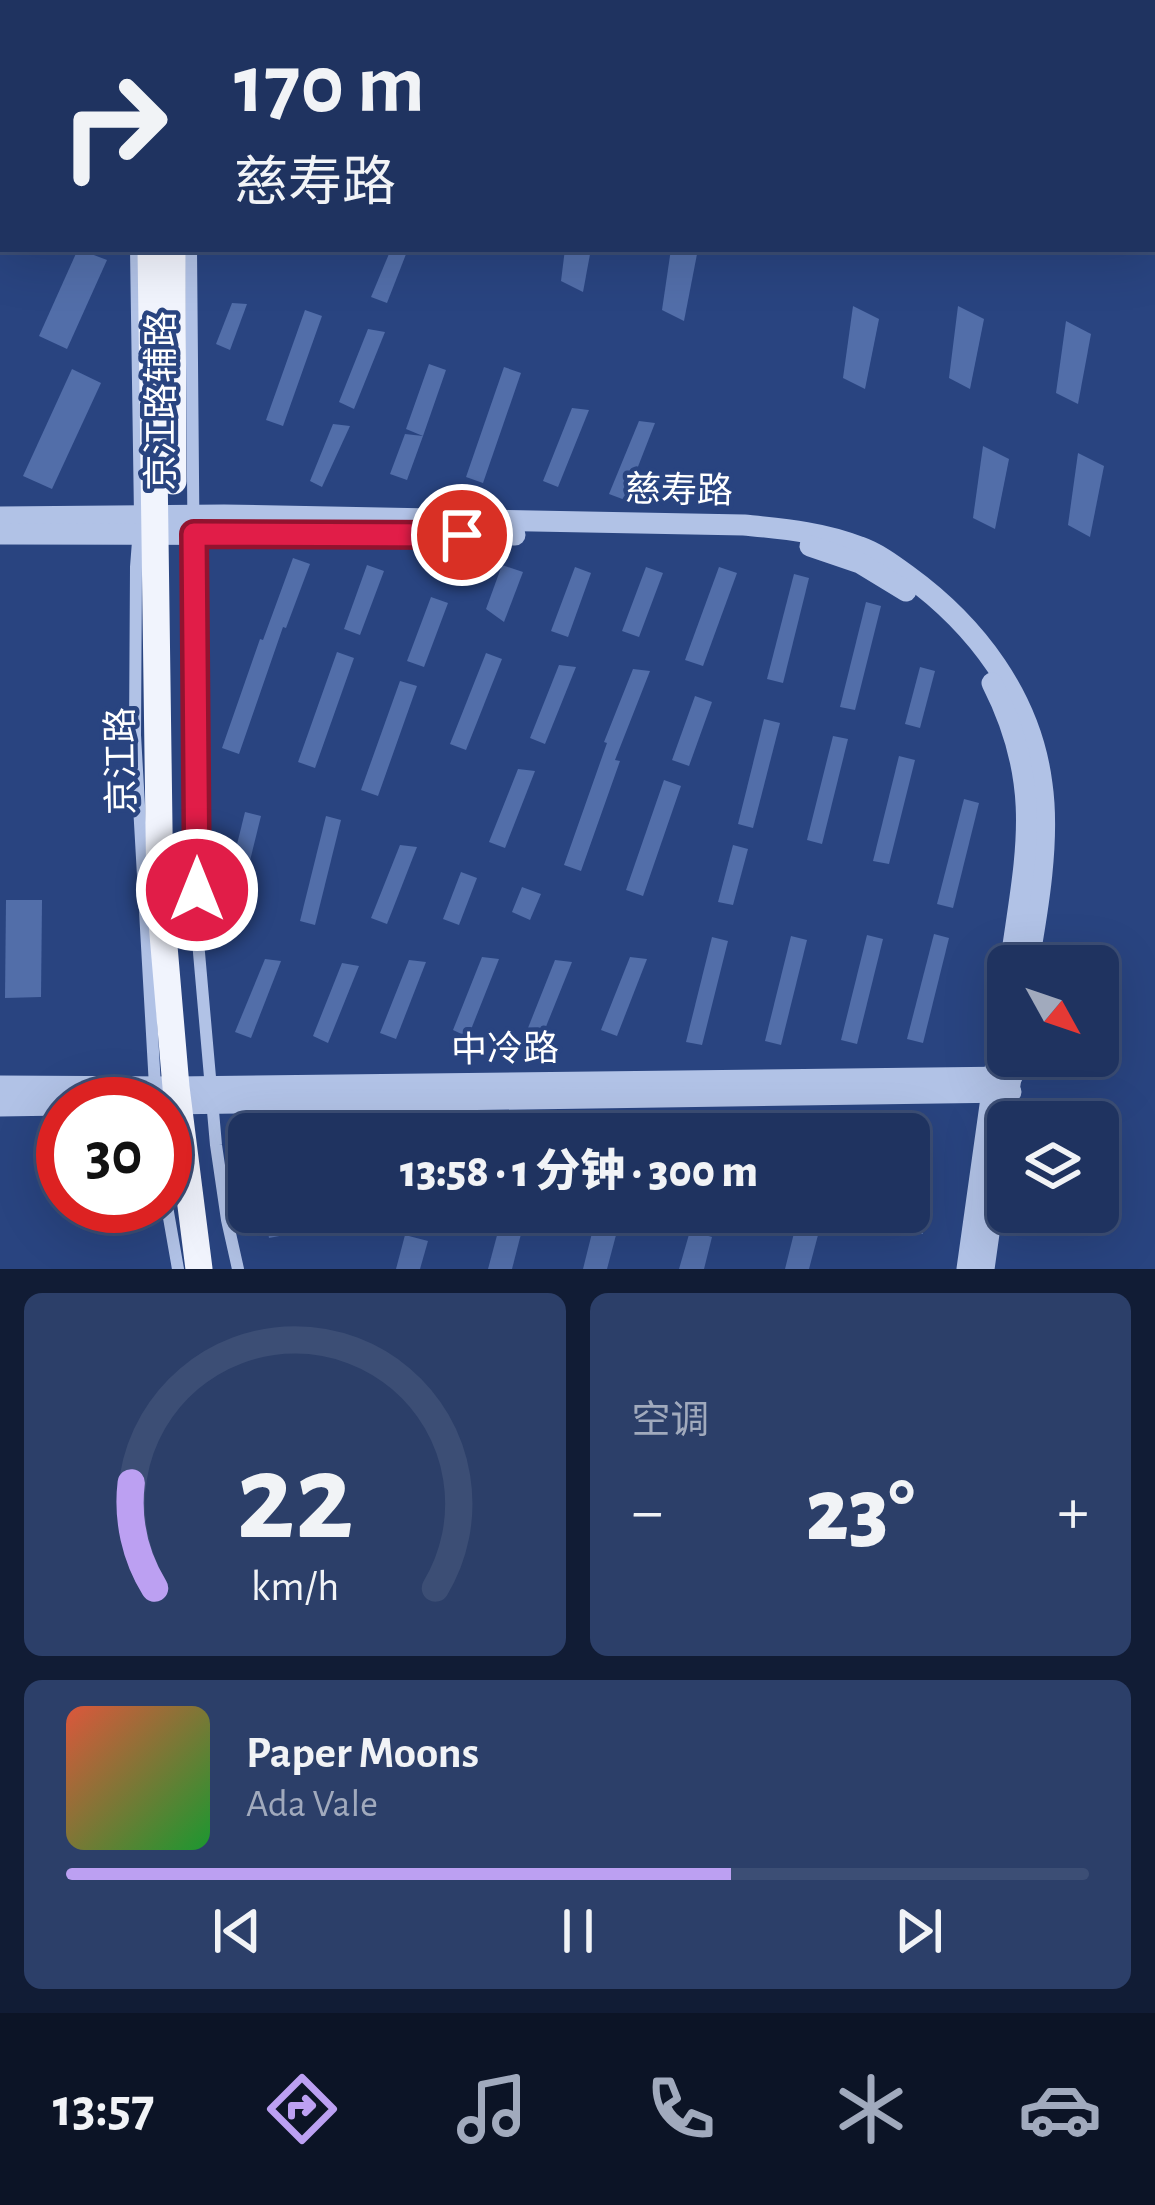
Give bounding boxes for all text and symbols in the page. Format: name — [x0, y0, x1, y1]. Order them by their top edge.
text: 170 m — [234, 44, 425, 128]
icon: right — [36, 48, 192, 204]
text: 慈寿路 — [234, 157, 396, 211]
street label: 京江路辅路 — [142, 311, 180, 491]
street label: 慈寿路 — [625, 470, 733, 510]
pin — [411, 484, 513, 586]
icon: arrive — [429, 502, 495, 568]
street label: 京江路 — [101, 707, 141, 815]
position arrow — [134, 827, 260, 953]
north arrow — [987, 945, 1119, 1077]
map controls — [987, 945, 1119, 1233]
street label: 中冷路 — [451, 1029, 559, 1069]
speed limit sign: 30 — [36, 1077, 192, 1233]
button: layers — [987, 1101, 1119, 1233]
text: 13:58 · 1 分钟 · 300 m — [400, 1150, 758, 1195]
text: 空调 — [632, 1402, 710, 1441]
text: 22 — [236, 1437, 354, 1562]
text: 23° — [806, 1467, 915, 1557]
text: − — [632, 1479, 663, 1545]
text: + — [1057, 1479, 1089, 1545]
text: km/h — [251, 1565, 339, 1608]
text: Paper Moons — [246, 1731, 479, 1776]
text: Ada Vale — [246, 1785, 378, 1824]
icon: previous — [204, 1898, 270, 1964]
icon: pause — [545, 1898, 611, 1964]
icon: next — [886, 1898, 952, 1964]
icon: directions — [260, 2067, 344, 2151]
icon: music — [450, 2067, 534, 2151]
icon: phone — [639, 2067, 723, 2151]
icon: climate — [829, 2067, 913, 2151]
icon: car — [1018, 2067, 1102, 2151]
text: 13:57 — [53, 2082, 155, 2136]

